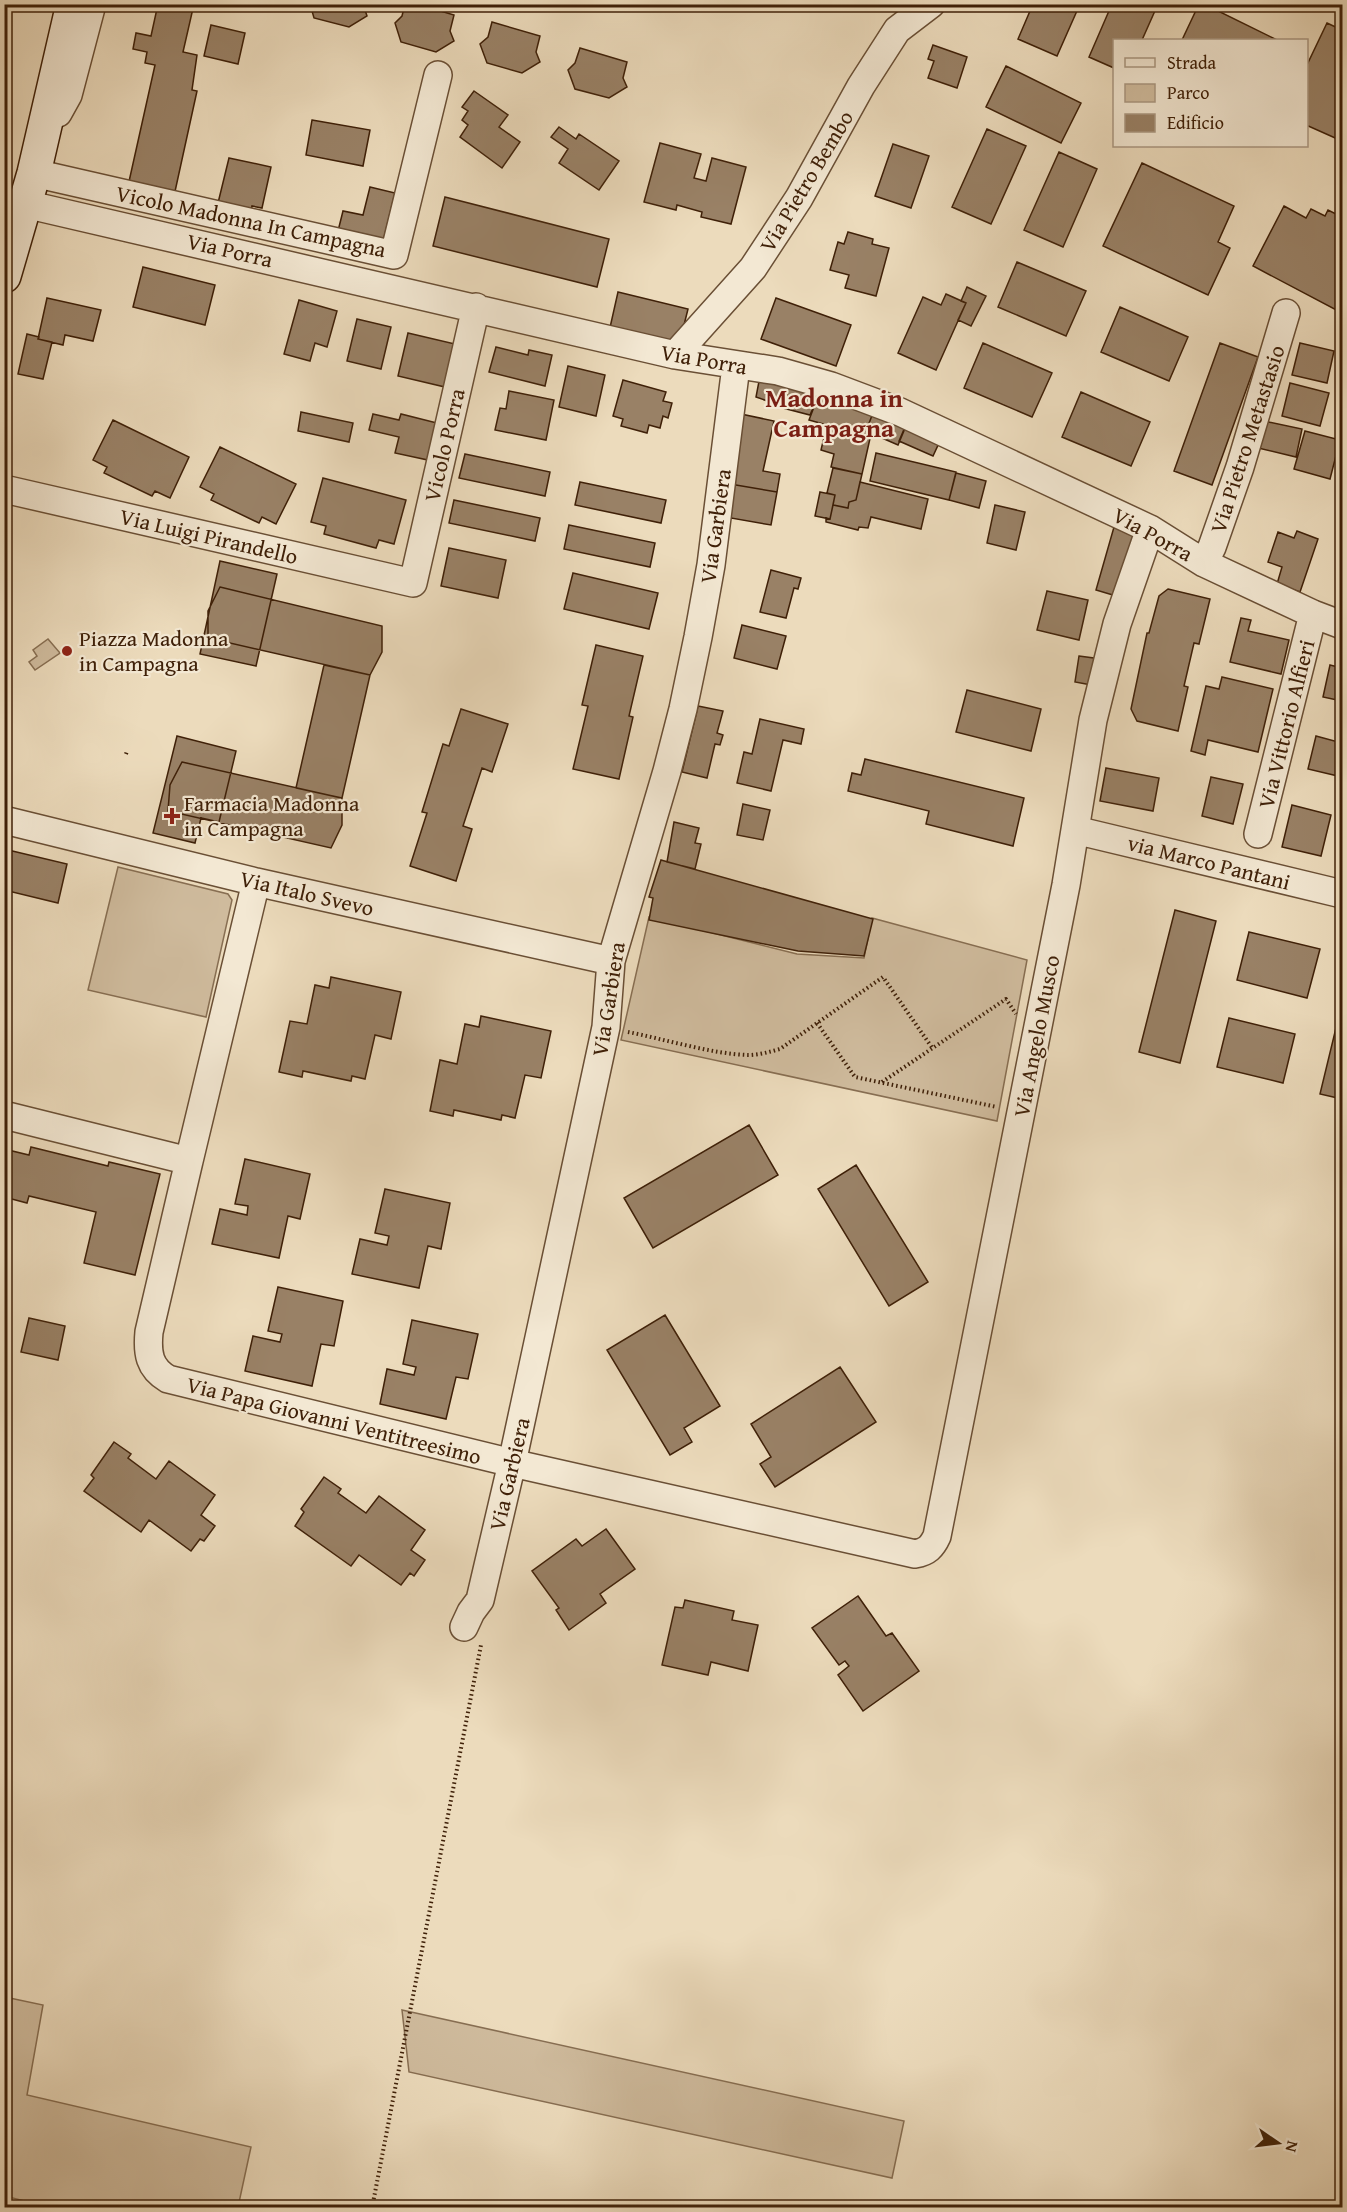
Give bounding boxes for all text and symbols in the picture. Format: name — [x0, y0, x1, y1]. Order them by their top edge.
legend — [1113, 39, 1308, 147]
text: Strada — [1167, 49, 1217, 76]
text: Parco — [1167, 79, 1210, 106]
street label: Via Pietro Bembo — [751, 104, 861, 258]
text: Edificio — [1167, 109, 1224, 136]
street label: Vicolo Madonna In Campagna — [113, 177, 390, 265]
street label: Via Porra — [184, 225, 277, 276]
street label: Via Porra — [658, 336, 750, 382]
street label: Via Pietro Metastasio — [1201, 341, 1293, 537]
district label: Madonna in Campagna — [765, 378, 903, 447]
street label: Vicolo Porra — [415, 385, 473, 505]
street label: Via Garbiera — [691, 466, 739, 585]
street label: Via Porra — [1107, 499, 1199, 569]
street label: Via Luigi Pirandello — [117, 500, 301, 572]
place label: Piazza Madonna in Campagna — [79, 622, 229, 679]
street label: Via Vittorio Alfieri — [1250, 636, 1322, 812]
marker: Piazza Madonna in Campagna — [60, 644, 74, 658]
place label: Farmacia Madonna in Campagna — [184, 787, 360, 844]
marker: Farmacia Madonna in Campagna — [165, 809, 179, 823]
street label: via Marco Pantani — [1124, 826, 1294, 898]
street label: Via Italo Svevo — [237, 862, 377, 924]
street label: Via Garbiera — [583, 939, 633, 1058]
street label: Via Angelo Musco — [1005, 952, 1067, 1120]
street label: Via Papa Giovanni Ventitreesimo — [183, 1368, 485, 1472]
street label: Via Garbiera — [480, 1414, 538, 1534]
north arrow — [1248, 2113, 1308, 2173]
text: N — [1280, 2139, 1305, 2155]

